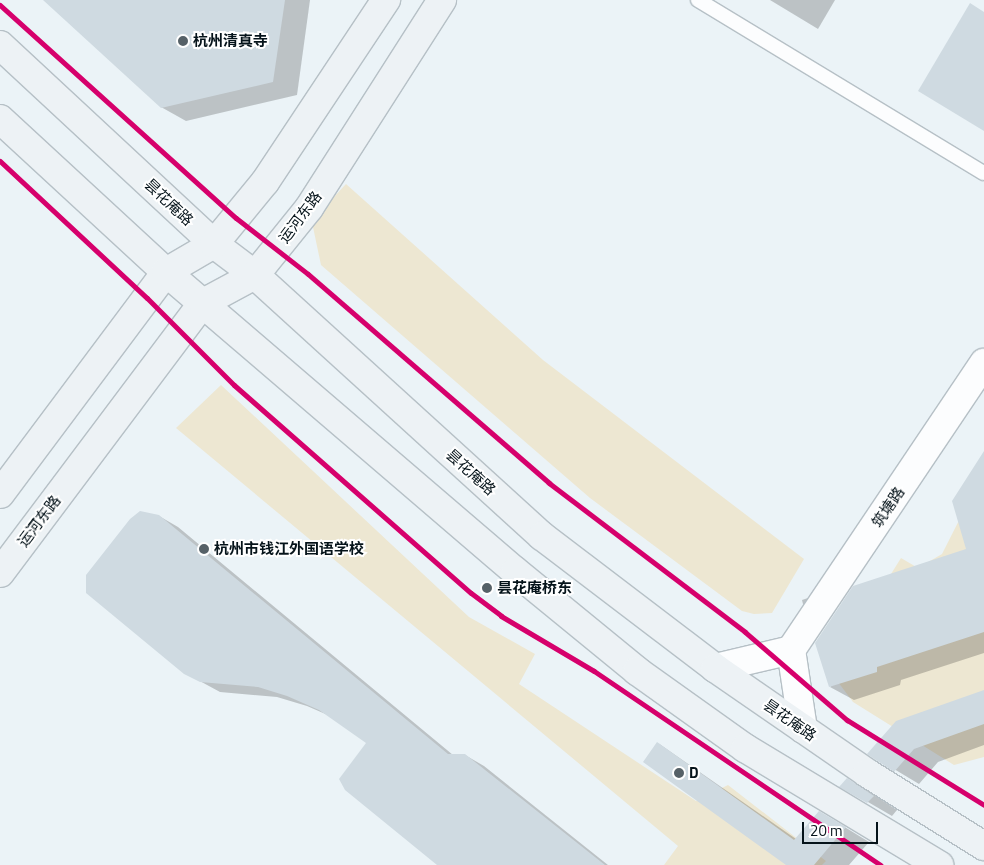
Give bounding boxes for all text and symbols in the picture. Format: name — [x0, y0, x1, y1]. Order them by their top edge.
place label: 杭州清真寺 — [193, 32, 268, 50]
marker: 杭州清真寺 — [177, 35, 189, 47]
street label: 昙花庵路 — [141, 175, 197, 229]
street label: 运河东路 — [275, 188, 325, 246]
street label: 昙花庵路 — [443, 445, 499, 499]
street label: 筑塘路 — [868, 483, 908, 531]
street label: 运河东路 — [14, 492, 64, 550]
place label: 杭州市钱江外国语学校 — [214, 540, 364, 558]
marker: 杭州市钱江外国语学校 — [198, 543, 210, 555]
place label: 昙花庵桥东 — [497, 579, 572, 597]
marker: 昙花庵桥东 — [481, 582, 493, 594]
street label: 昙花庵路 — [760, 695, 820, 745]
place label: D — [689, 764, 699, 782]
marker: D — [673, 767, 685, 779]
scale bar — [804, 812, 880, 844]
text: 20 m — [810, 819, 843, 842]

